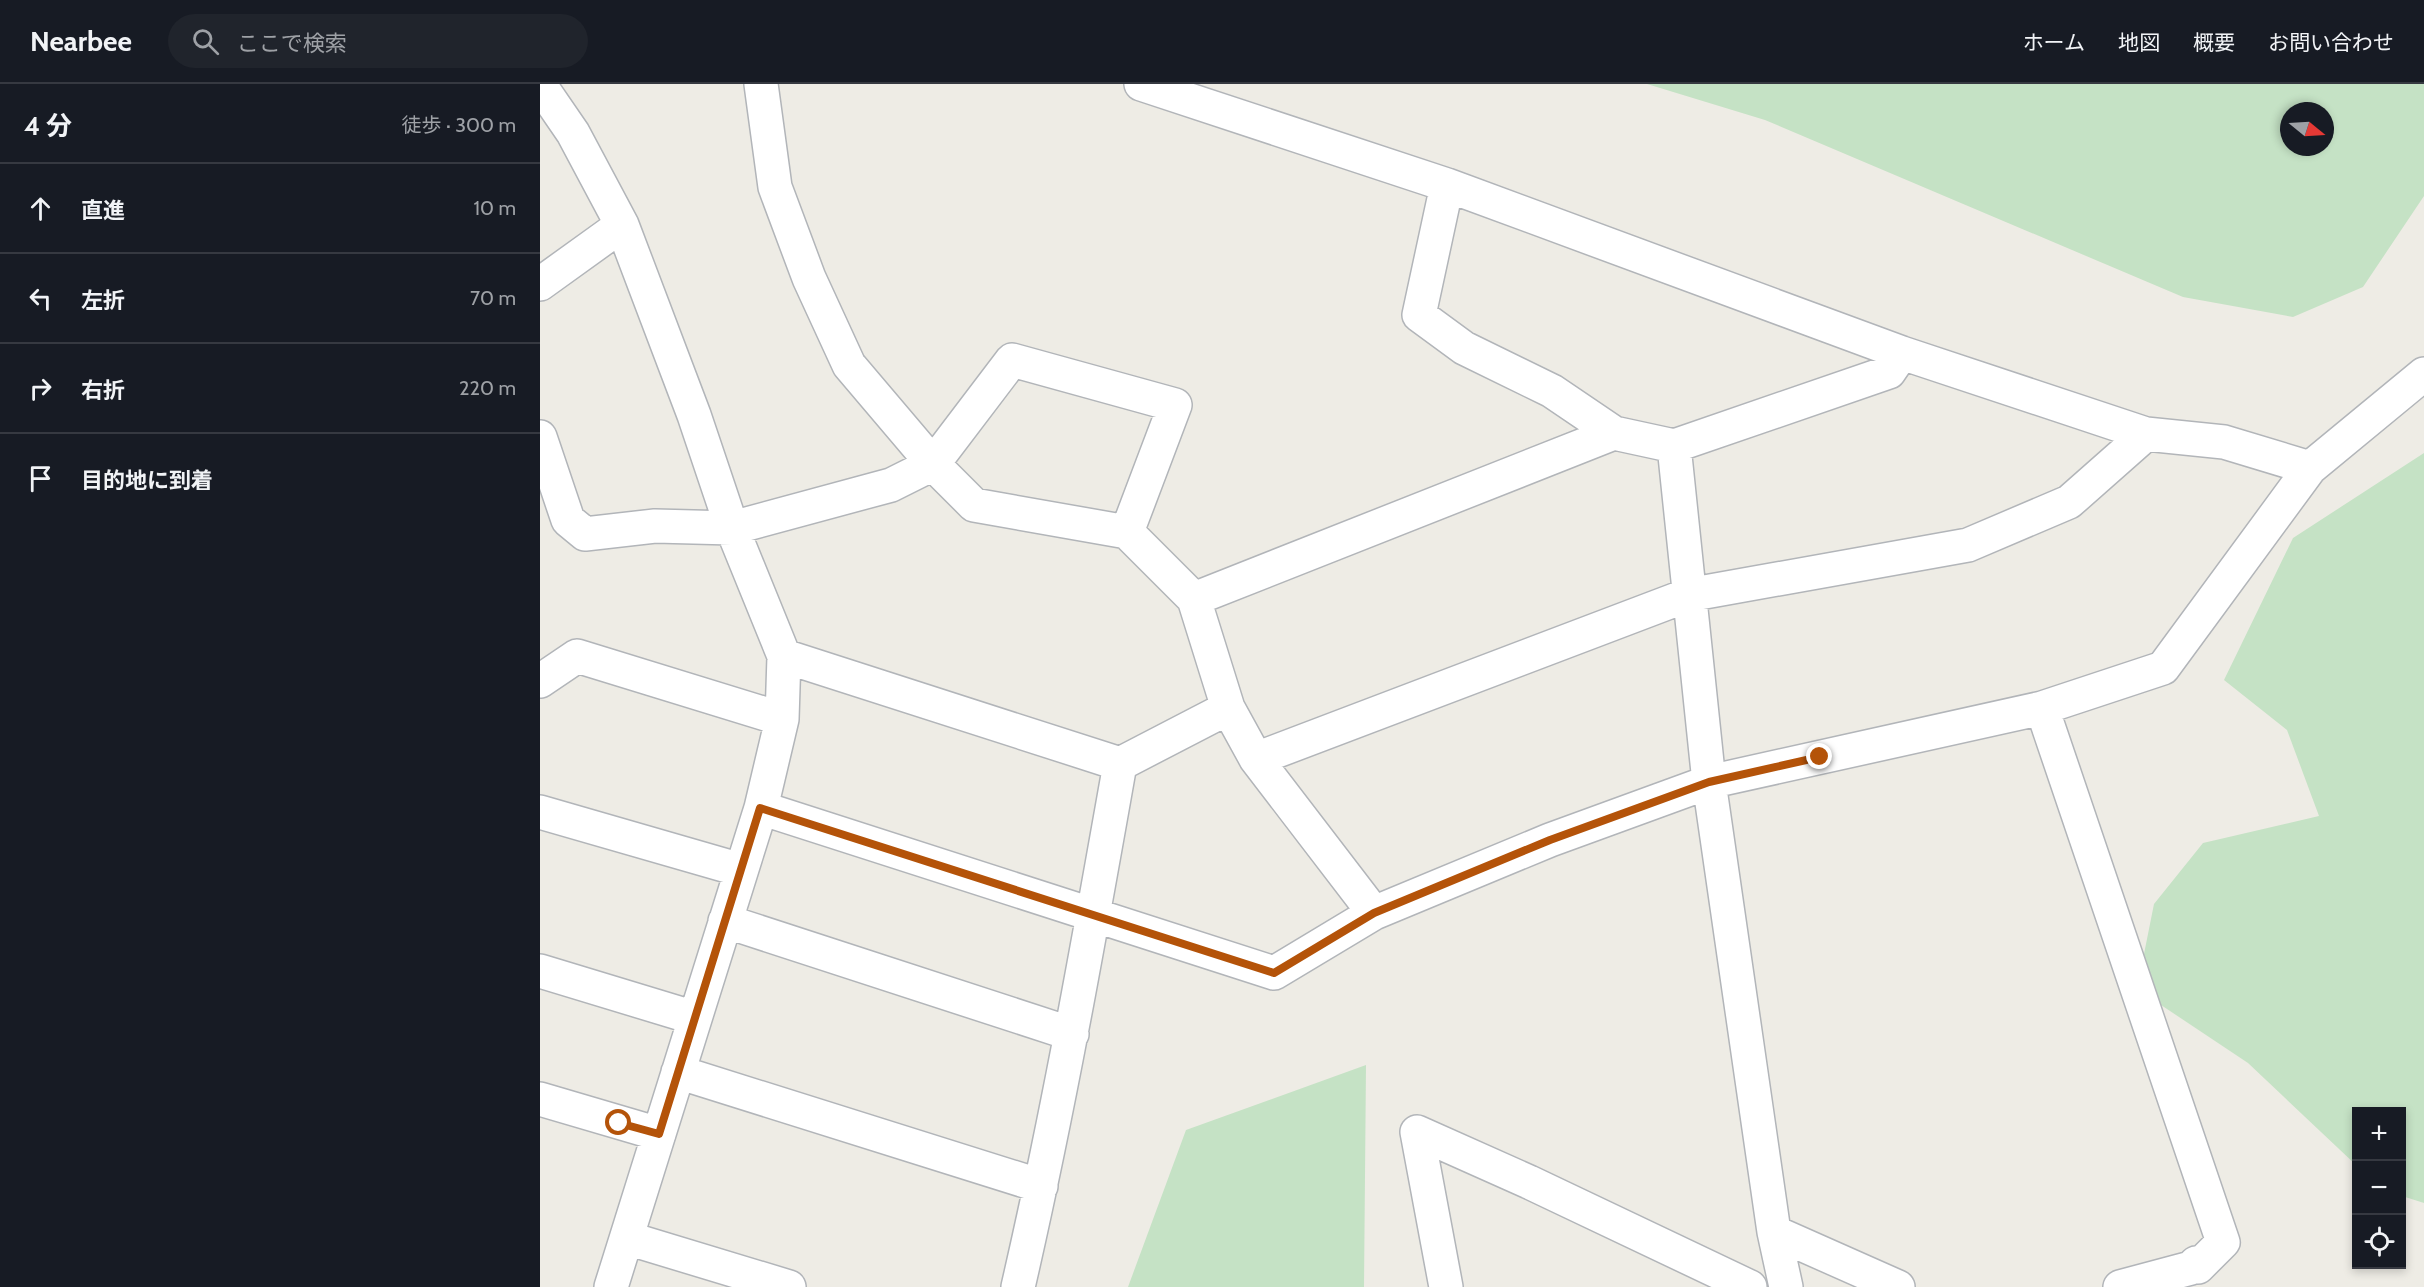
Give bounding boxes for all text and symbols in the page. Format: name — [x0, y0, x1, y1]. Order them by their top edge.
search box — [168, 14, 588, 68]
text: Nearbee — [30, 24, 132, 58]
icon: search — [189, 25, 222, 58]
text: ここで検索 — [237, 30, 347, 57]
text: ホーム — [2023, 30, 2085, 55]
text: 地図 — [2118, 30, 2160, 55]
text: 概要 — [2193, 30, 2235, 55]
text: お問い合わせ — [2268, 30, 2394, 55]
north arrow — [2280, 102, 2334, 156]
text: 4 分 — [24, 110, 72, 142]
text: 徒歩 · 300 m — [401, 113, 516, 137]
icon: ahead — [24, 192, 57, 225]
text: 10 m — [473, 196, 516, 220]
text: 直進 — [81, 197, 125, 224]
icon: left — [24, 282, 57, 315]
text: 70 m — [470, 286, 516, 310]
text: 左折 — [81, 287, 125, 314]
icon: right — [24, 372, 57, 405]
text: 220 m — [459, 376, 516, 400]
text: 右折 — [81, 377, 125, 404]
icon: arrive — [24, 462, 57, 495]
text: 目的地に到着 — [81, 467, 213, 494]
route end — [1806, 743, 1832, 769]
map controls — [2352, 1107, 2406, 1269]
button: + — [2352, 1107, 2406, 1161]
route start — [605, 1109, 631, 1135]
button: − — [2352, 1161, 2406, 1215]
button: locate — [2352, 1215, 2406, 1269]

